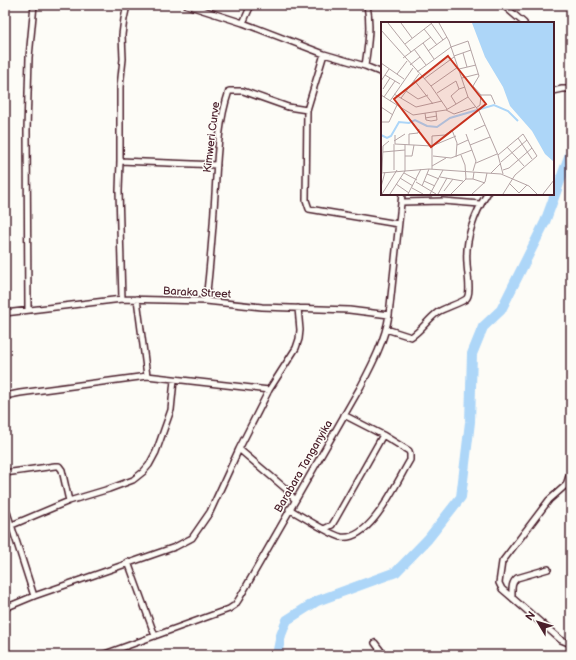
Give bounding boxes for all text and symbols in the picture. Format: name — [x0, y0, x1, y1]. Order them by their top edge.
inset map — [381, 22, 554, 195]
street label: Kimweri Curve — [201, 100, 222, 173]
street label: Baraka Street — [163, 284, 232, 301]
street label: Barabara Tanganyika — [272, 418, 335, 515]
north arrow — [518, 602, 558, 642]
text: N — [523, 609, 538, 623]

